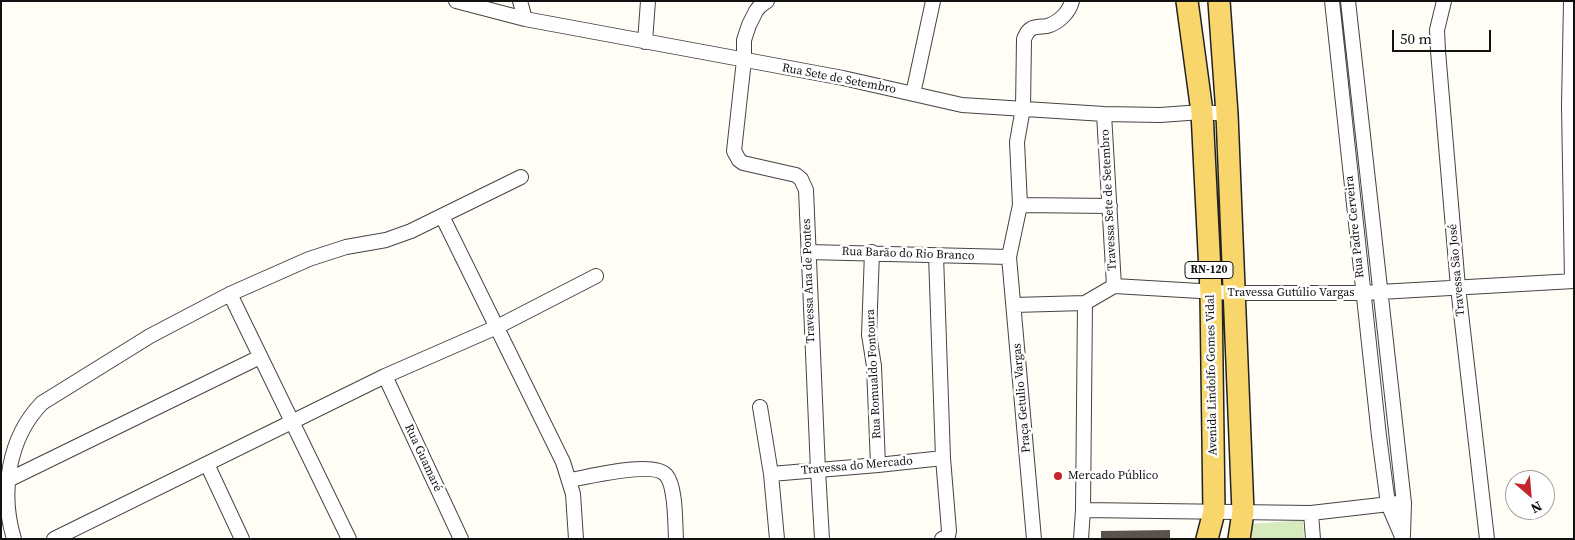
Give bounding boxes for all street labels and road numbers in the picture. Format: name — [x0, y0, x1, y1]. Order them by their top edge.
street label: Rua Sete de Setembro — [781, 61, 897, 97]
street label: Travessa Sete de Setembro — [1098, 129, 1120, 271]
street label: Rua Padre Cerveira — [1342, 175, 1368, 279]
street label: Travessa Ana de Pontes — [800, 218, 818, 344]
street label: Travessa São José — [1446, 223, 1468, 317]
street label: Rua Barão do Rio Branco — [841, 244, 975, 264]
road number: RN-120 — [1185, 262, 1233, 278]
street label: Travessa Gutúlio Vargas — [1228, 286, 1354, 300]
street label: Avenida Lindolfo Gomes Vidal — [1203, 294, 1221, 456]
street label: Rua Romualdo Fontoura — [863, 309, 885, 439]
street label: Praça Getulio Vargas — [1010, 343, 1034, 453]
street label: Rua Guamaré — [401, 422, 445, 494]
street label: Travessa do Mercado — [801, 454, 913, 478]

